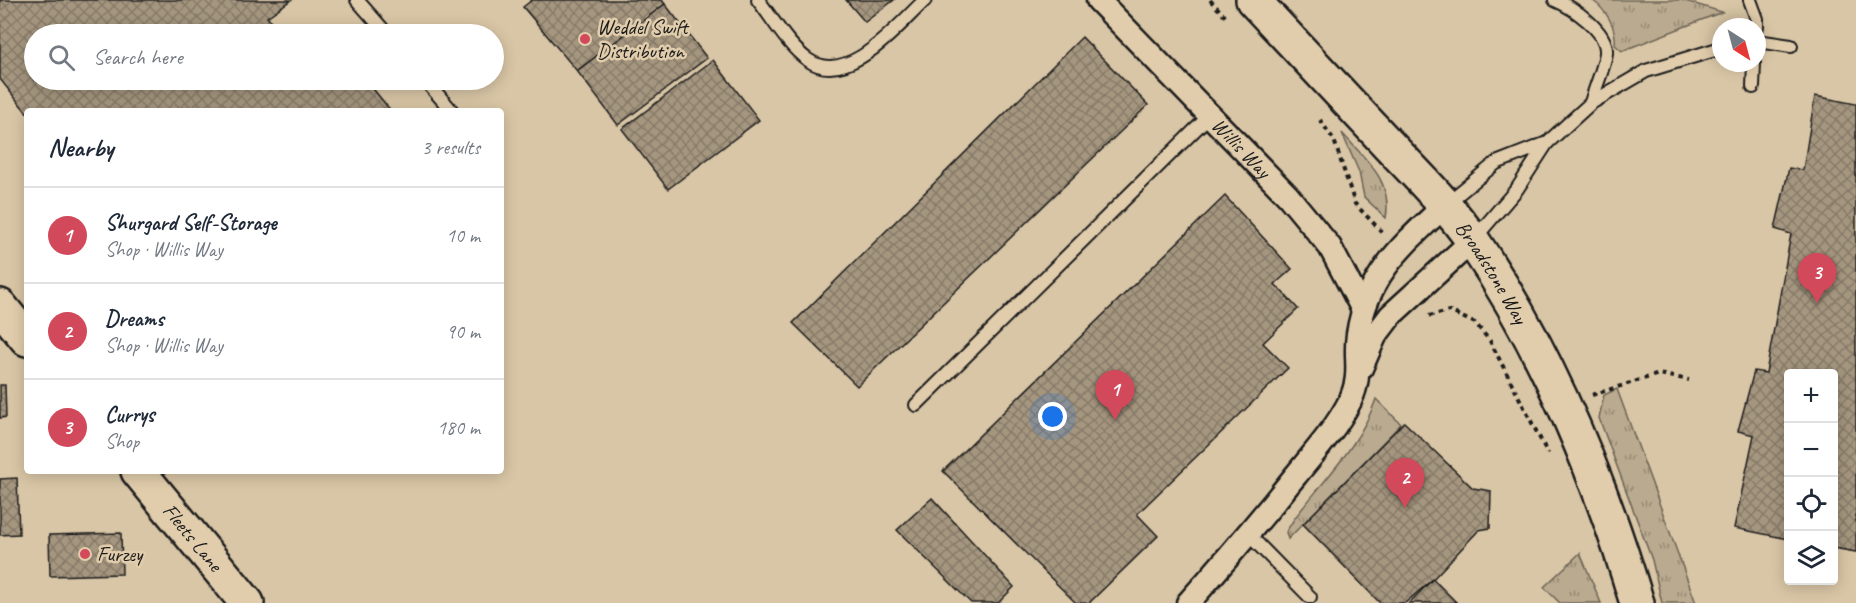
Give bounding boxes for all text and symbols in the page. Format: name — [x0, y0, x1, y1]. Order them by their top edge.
place label: Weddel Swift Distribution — [597, 14, 689, 64]
north arrow — [1712, 18, 1766, 72]
search box — [24, 24, 504, 90]
marker: Weddel Swift Distribution — [578, 32, 592, 46]
icon: search — [45, 41, 78, 74]
text: Search here — [93, 43, 183, 71]
street label: Willis Way — [1206, 112, 1278, 185]
text: Nearby — [48, 131, 113, 164]
text: 3 results — [421, 135, 480, 160]
text: Shurgard Self-Storage — [105, 209, 277, 237]
street label: Broadstone Way — [1450, 216, 1534, 330]
text: 1 — [63, 223, 72, 248]
text: 10 m — [446, 223, 480, 248]
text: Shop · Willis Way — [105, 237, 223, 262]
pin: 3 — [1798, 254, 1836, 303]
text: Dreams — [105, 305, 164, 333]
text: 2 — [63, 319, 72, 344]
text: 90 m — [446, 319, 480, 344]
text: Shop · Willis Way — [105, 333, 223, 358]
map controls — [1784, 369, 1838, 585]
button: + — [1784, 369, 1838, 423]
pin: 1 — [1096, 370, 1134, 420]
text: Currys — [105, 401, 154, 429]
your location — [1038, 402, 1067, 431]
text: 3 — [63, 415, 72, 440]
text: 180 m — [437, 415, 480, 440]
button: − — [1784, 423, 1838, 477]
text: Shop — [105, 429, 139, 454]
pin: 2 — [1386, 458, 1424, 508]
button: locate — [1784, 477, 1838, 531]
street label: Fleets Lane — [157, 498, 230, 578]
button: layers — [1784, 531, 1838, 585]
place label: Furzey — [97, 541, 144, 567]
marker: Furzey — [78, 547, 92, 561]

